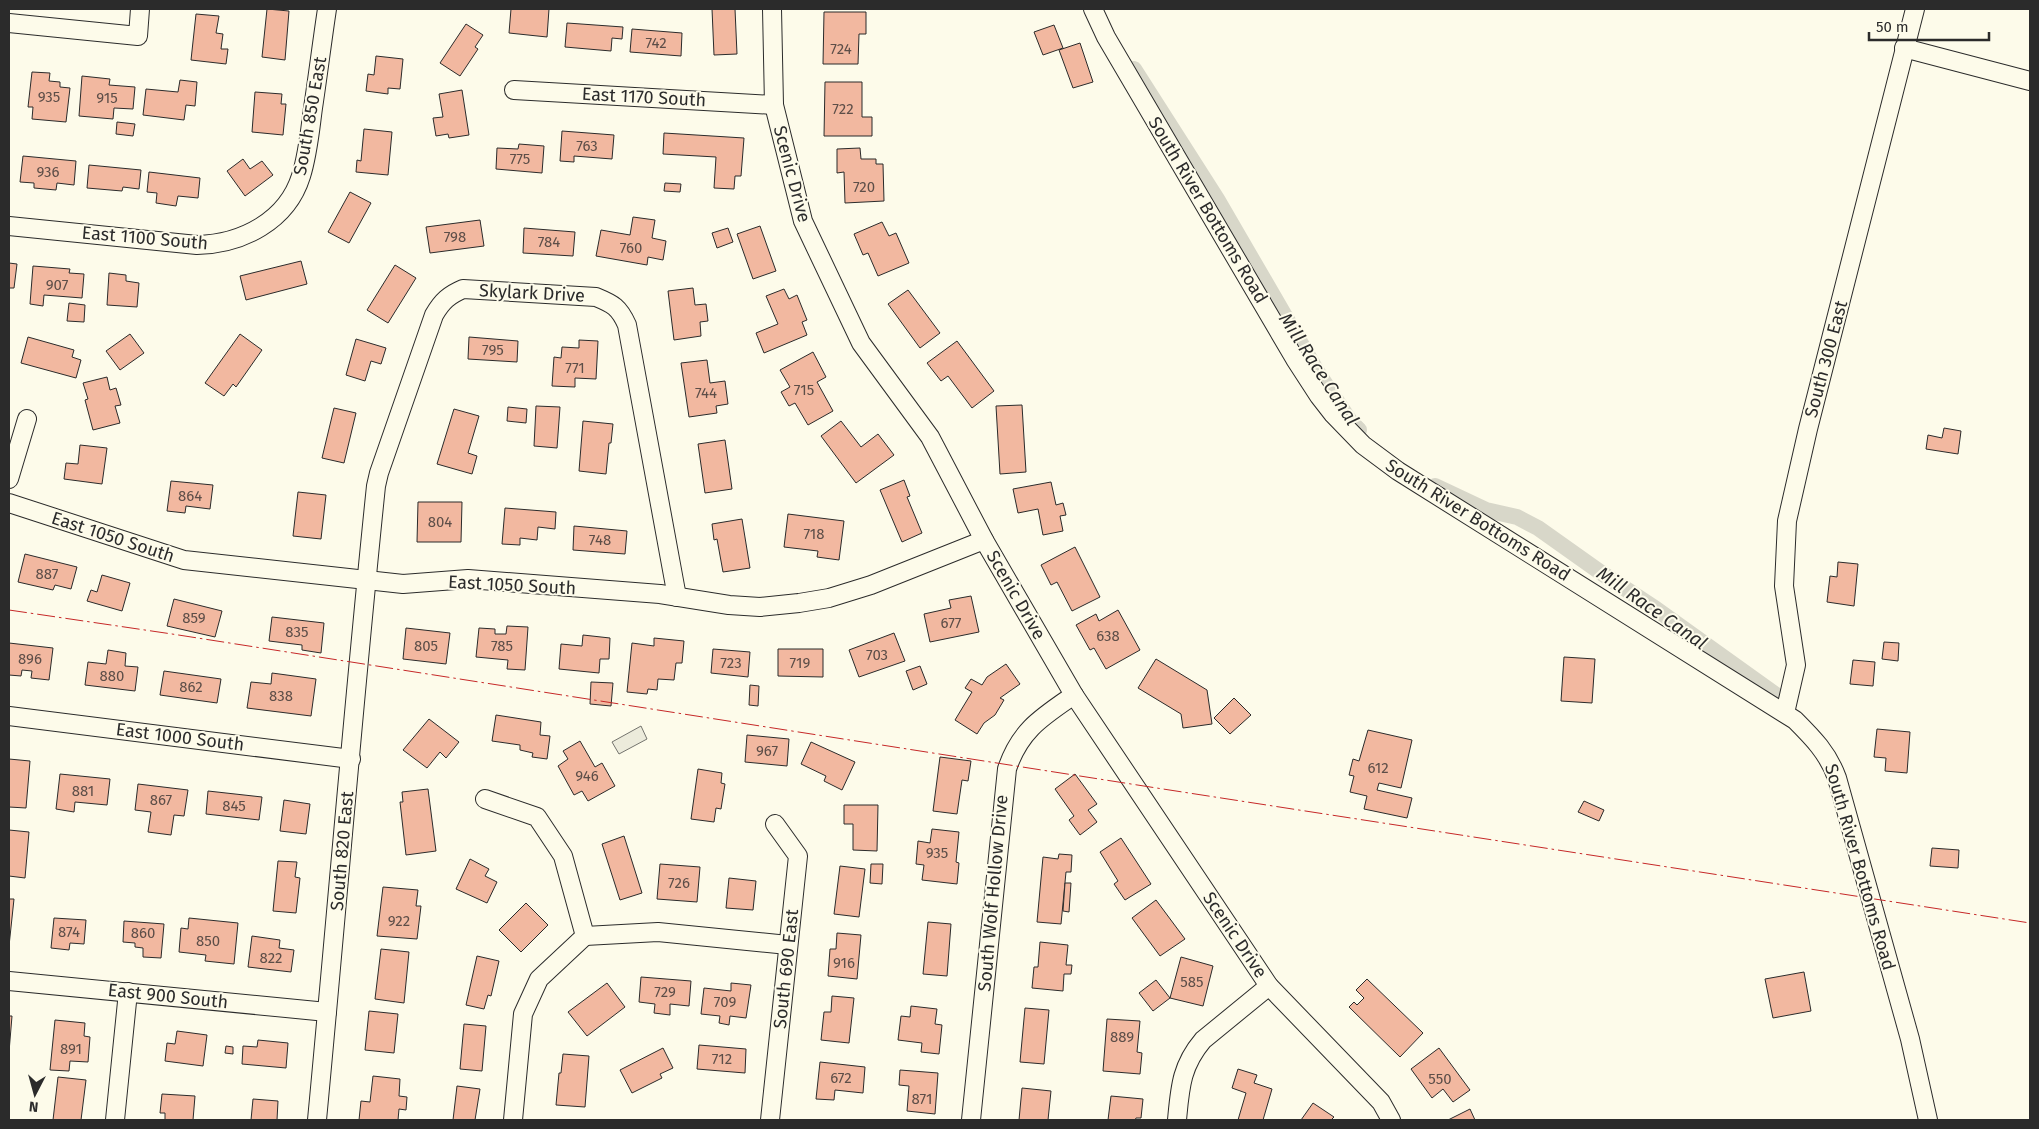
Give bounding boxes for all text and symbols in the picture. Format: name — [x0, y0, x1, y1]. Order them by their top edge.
scale bar — [1869, 10, 1989, 42]
text: 50 m — [1876, 18, 1909, 36]
house number: 742 — [645, 34, 667, 52]
house number: 724 — [830, 40, 852, 58]
street label: South 850 East — [289, 54, 331, 177]
street label: East 1170 South — [581, 83, 707, 111]
house number: 935 — [38, 88, 60, 106]
house number: 915 — [96, 89, 118, 107]
house number: 722 — [832, 100, 854, 118]
street label: South River Bottoms Road — [1144, 113, 1272, 307]
street label: Scenic Drive — [769, 123, 815, 225]
house number: 763 — [576, 137, 598, 155]
house number: 775 — [510, 150, 530, 168]
house number: 936 — [36, 163, 60, 181]
house number: 720 — [853, 178, 875, 196]
street label: East 1100 South — [81, 222, 209, 254]
house number: 798 — [444, 228, 466, 246]
house number: 784 — [538, 233, 560, 251]
house number: 760 — [620, 239, 642, 257]
house number: 907 — [46, 276, 69, 294]
street label: Skylark Drive — [478, 279, 586, 307]
street label: South 300 East — [1800, 298, 1852, 420]
water label: Mill Race Canal — [1274, 308, 1364, 430]
house number: 795 — [482, 341, 504, 359]
house number: 771 — [565, 359, 585, 377]
house number: 715 — [794, 381, 814, 399]
house number: 744 — [695, 384, 717, 402]
street label: South River Bottoms Road — [1382, 454, 1574, 586]
house number: 864 — [178, 487, 202, 505]
street label: East 1050 South — [49, 507, 177, 567]
house number: 804 — [428, 513, 452, 531]
house number: 718 — [803, 525, 825, 543]
house number: 748 — [589, 531, 611, 549]
street label: Scenic Drive — [982, 547, 1050, 643]
water label: Mill Race Canal — [1592, 561, 1712, 655]
house number: 887 — [36, 565, 59, 583]
street label: East 1050 South — [447, 571, 577, 599]
house number: 859 — [182, 609, 206, 627]
house number: 677 — [941, 614, 962, 632]
house number: 835 — [285, 623, 309, 641]
house number: 638 — [1096, 627, 1120, 645]
house number: 805 — [414, 637, 438, 655]
house number: 785 — [491, 637, 513, 655]
house number: 703 — [866, 646, 888, 664]
house number: 896 — [18, 650, 42, 668]
house number: 723 — [720, 654, 742, 672]
house number: 719 — [790, 654, 811, 672]
house number: 880 — [100, 667, 124, 685]
house number: 862 — [179, 678, 203, 696]
house number: 838 — [269, 687, 293, 705]
street label: East 1000 South — [115, 718, 245, 756]
house number: 967 — [756, 742, 778, 760]
house number: 612 — [1367, 759, 1389, 777]
street label: South River Bottoms Road — [1820, 761, 1900, 973]
house number: 946 — [575, 767, 599, 785]
house number: 881 — [72, 782, 94, 800]
street label: South 820 East — [326, 790, 358, 912]
house number: 867 — [150, 791, 173, 809]
street label: South Wolf Hollow Drive — [973, 794, 1013, 992]
house number: 845 — [222, 797, 246, 815]
house number: 935 — [926, 844, 948, 862]
house number: 726 — [668, 874, 690, 892]
street label: Scenic Drive — [1198, 888, 1272, 982]
street label: South 690 East — [769, 908, 803, 1030]
house number: 922 — [388, 912, 410, 930]
house number: 874 — [58, 923, 80, 941]
house number: 860 — [131, 924, 155, 942]
house number: 850 — [196, 932, 220, 950]
house number: 822 — [260, 949, 282, 967]
house number: 916 — [833, 954, 855, 972]
house number: 585 — [1180, 973, 1204, 991]
street label: East 900 South — [107, 979, 229, 1013]
house number: 729 — [654, 983, 676, 1001]
house number: 709 — [714, 993, 736, 1011]
house number: 889 — [1110, 1028, 1134, 1046]
house number: 891 — [60, 1040, 82, 1058]
house number: 712 — [712, 1050, 732, 1068]
north arrow — [10, 1069, 60, 1119]
house number: 672 — [830, 1069, 852, 1087]
house number: 550 — [1428, 1070, 1452, 1088]
house number: 871 — [912, 1090, 932, 1108]
text: N — [28, 1097, 39, 1115]

